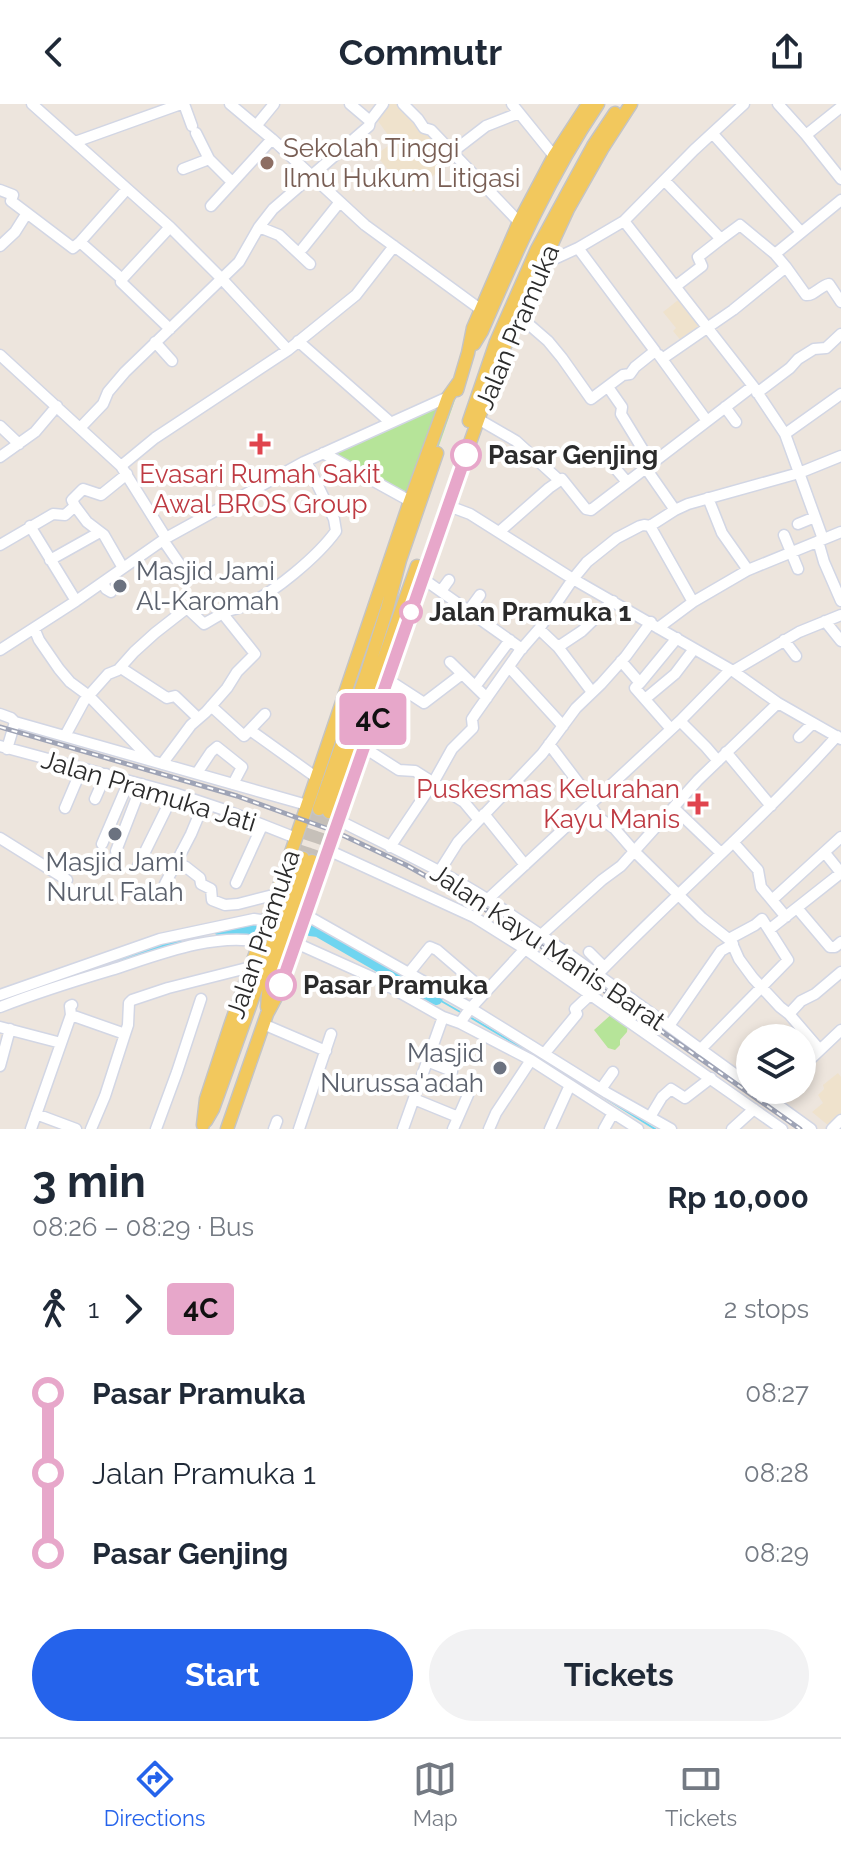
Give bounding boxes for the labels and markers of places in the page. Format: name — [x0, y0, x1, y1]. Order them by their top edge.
place label: Sekolah Tinggi Ilmu Hukum Litigasi — [283, 133, 521, 193]
marker: Sekolah Tinggi Ilmu Hukum Litigasi — [258, 154, 276, 172]
marker: Evasari Rumah Sakit Awal BROS Group — [249, 433, 271, 455]
marker: Pasar Genjing — [451, 440, 481, 470]
place label: Pasar Genjing — [488, 440, 658, 470]
place label: Evasari Rumah Sakit Awal BROS Group — [139, 459, 381, 519]
place label: Masjid Jami Al-Karomah — [136, 556, 279, 616]
marker: Masjid Jami Al-Karomah — [111, 577, 129, 595]
place label: Jalan Pramuka 1 — [429, 597, 631, 627]
marker: Jalan Pramuka 1 — [400, 601, 422, 623]
place label: Puskesmas Kelurahan Kayu Manis — [416, 774, 680, 834]
marker: Puskesmas Kelurahan Kayu Manis — [687, 793, 709, 815]
marker: Masjid Jami Nurul Falah — [106, 825, 124, 843]
place label: Masjid Jami Nurul Falah — [45, 847, 185, 907]
marker: Pasar Pramuka — [266, 970, 296, 1000]
place label: Pasar Pramuka — [303, 970, 488, 1000]
place label: Masjid Nurussa'adah — [320, 1038, 484, 1098]
marker: Masjid Nurussa'adah — [491, 1059, 509, 1077]

